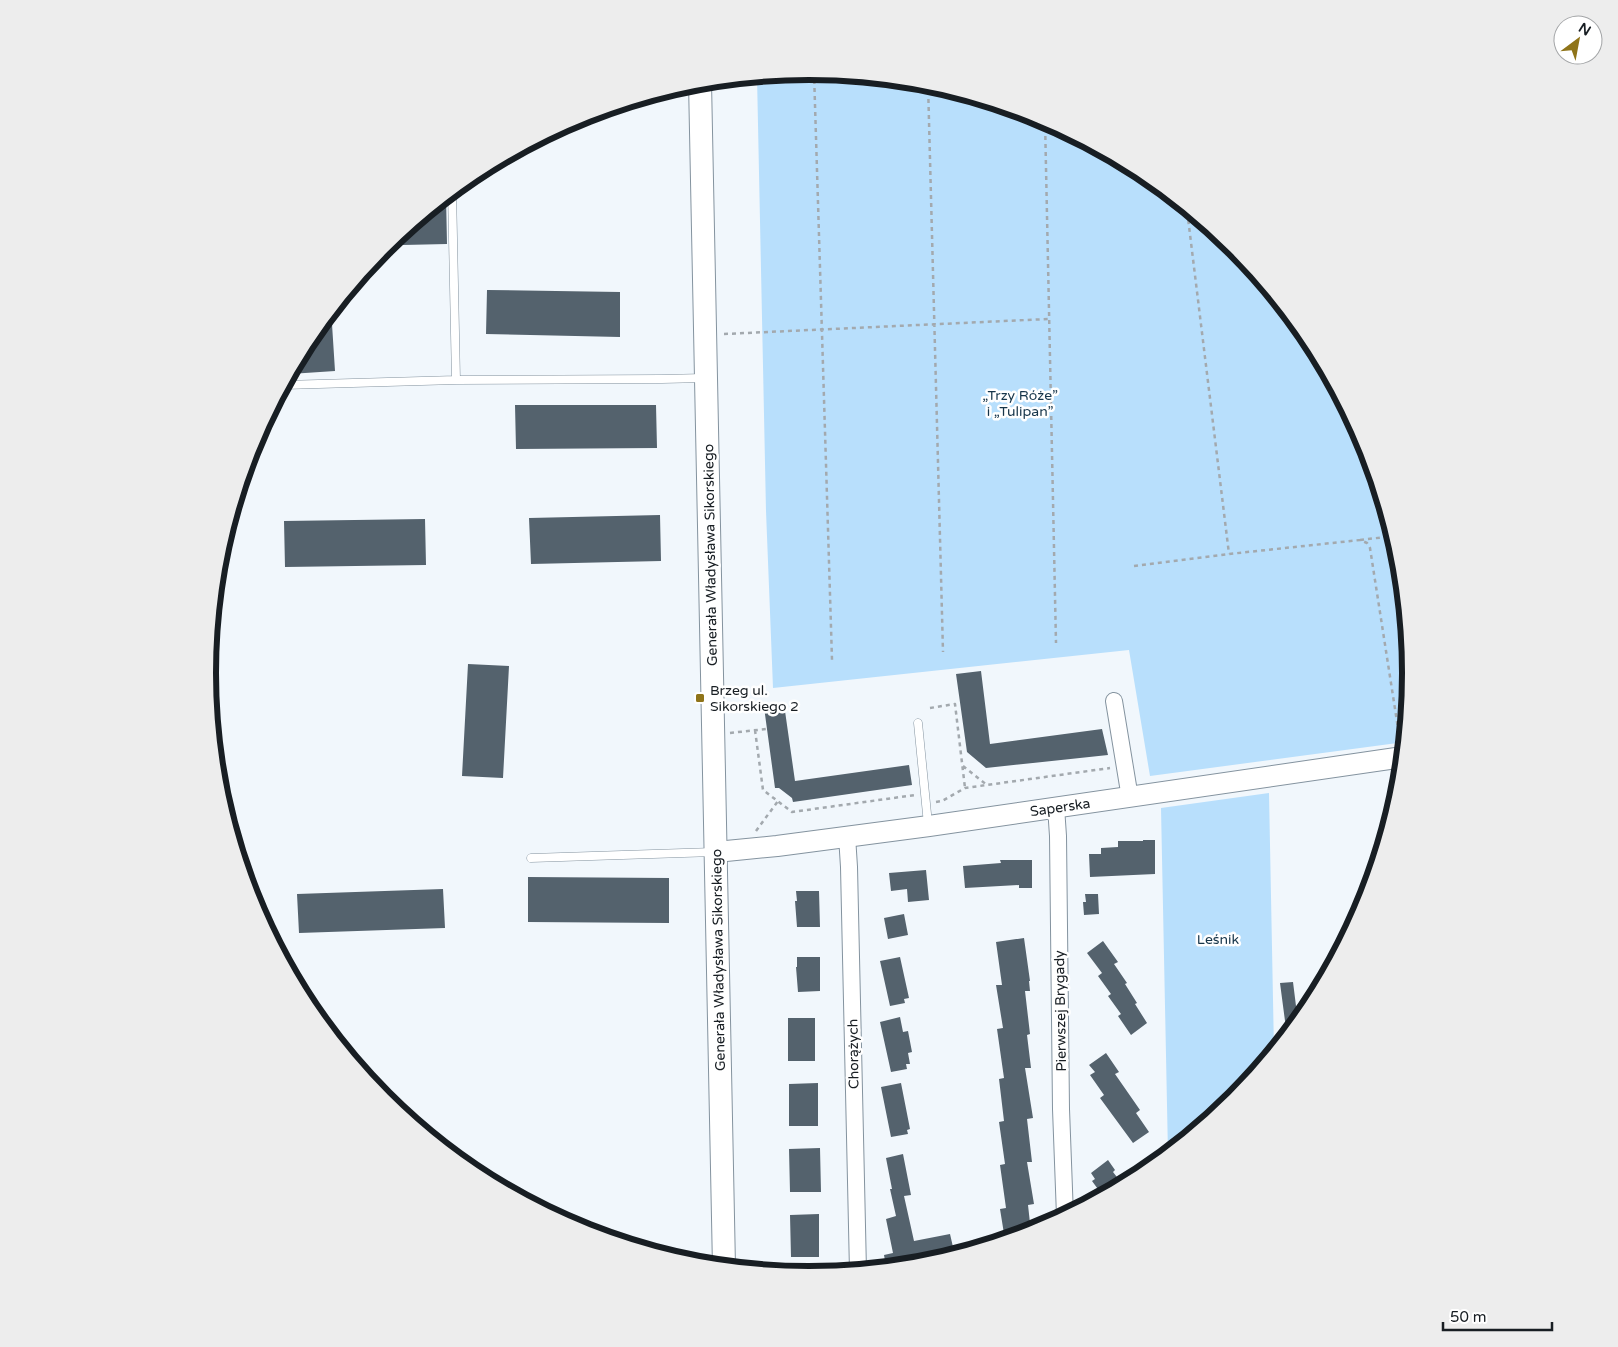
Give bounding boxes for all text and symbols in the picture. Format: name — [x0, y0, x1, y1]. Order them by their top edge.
north arrow — [1553, 15, 1603, 65]
text: N — [1575, 19, 1594, 40]
park label: „Trzy Róże” i „Tulipan” — [982, 387, 1058, 420]
street label: Generała Władysława Sikorskiego — [700, 444, 721, 666]
place label: Brzeg ul. Sikorskiego 2 — [710, 682, 799, 715]
marker: Brzeg ul. Sikorskiego 2 — [694, 692, 706, 704]
street label: Saperska — [1029, 795, 1091, 820]
street label: Generała Władysława Sikorskiego — [708, 849, 729, 1071]
park label: Leśnik — [1197, 931, 1240, 948]
street label: Pierwszej Brygady — [1051, 950, 1070, 1072]
street label: Chorążych — [844, 1019, 863, 1089]
scale bar — [1443, 1300, 1552, 1332]
text: 50 m — [1450, 1308, 1487, 1326]

